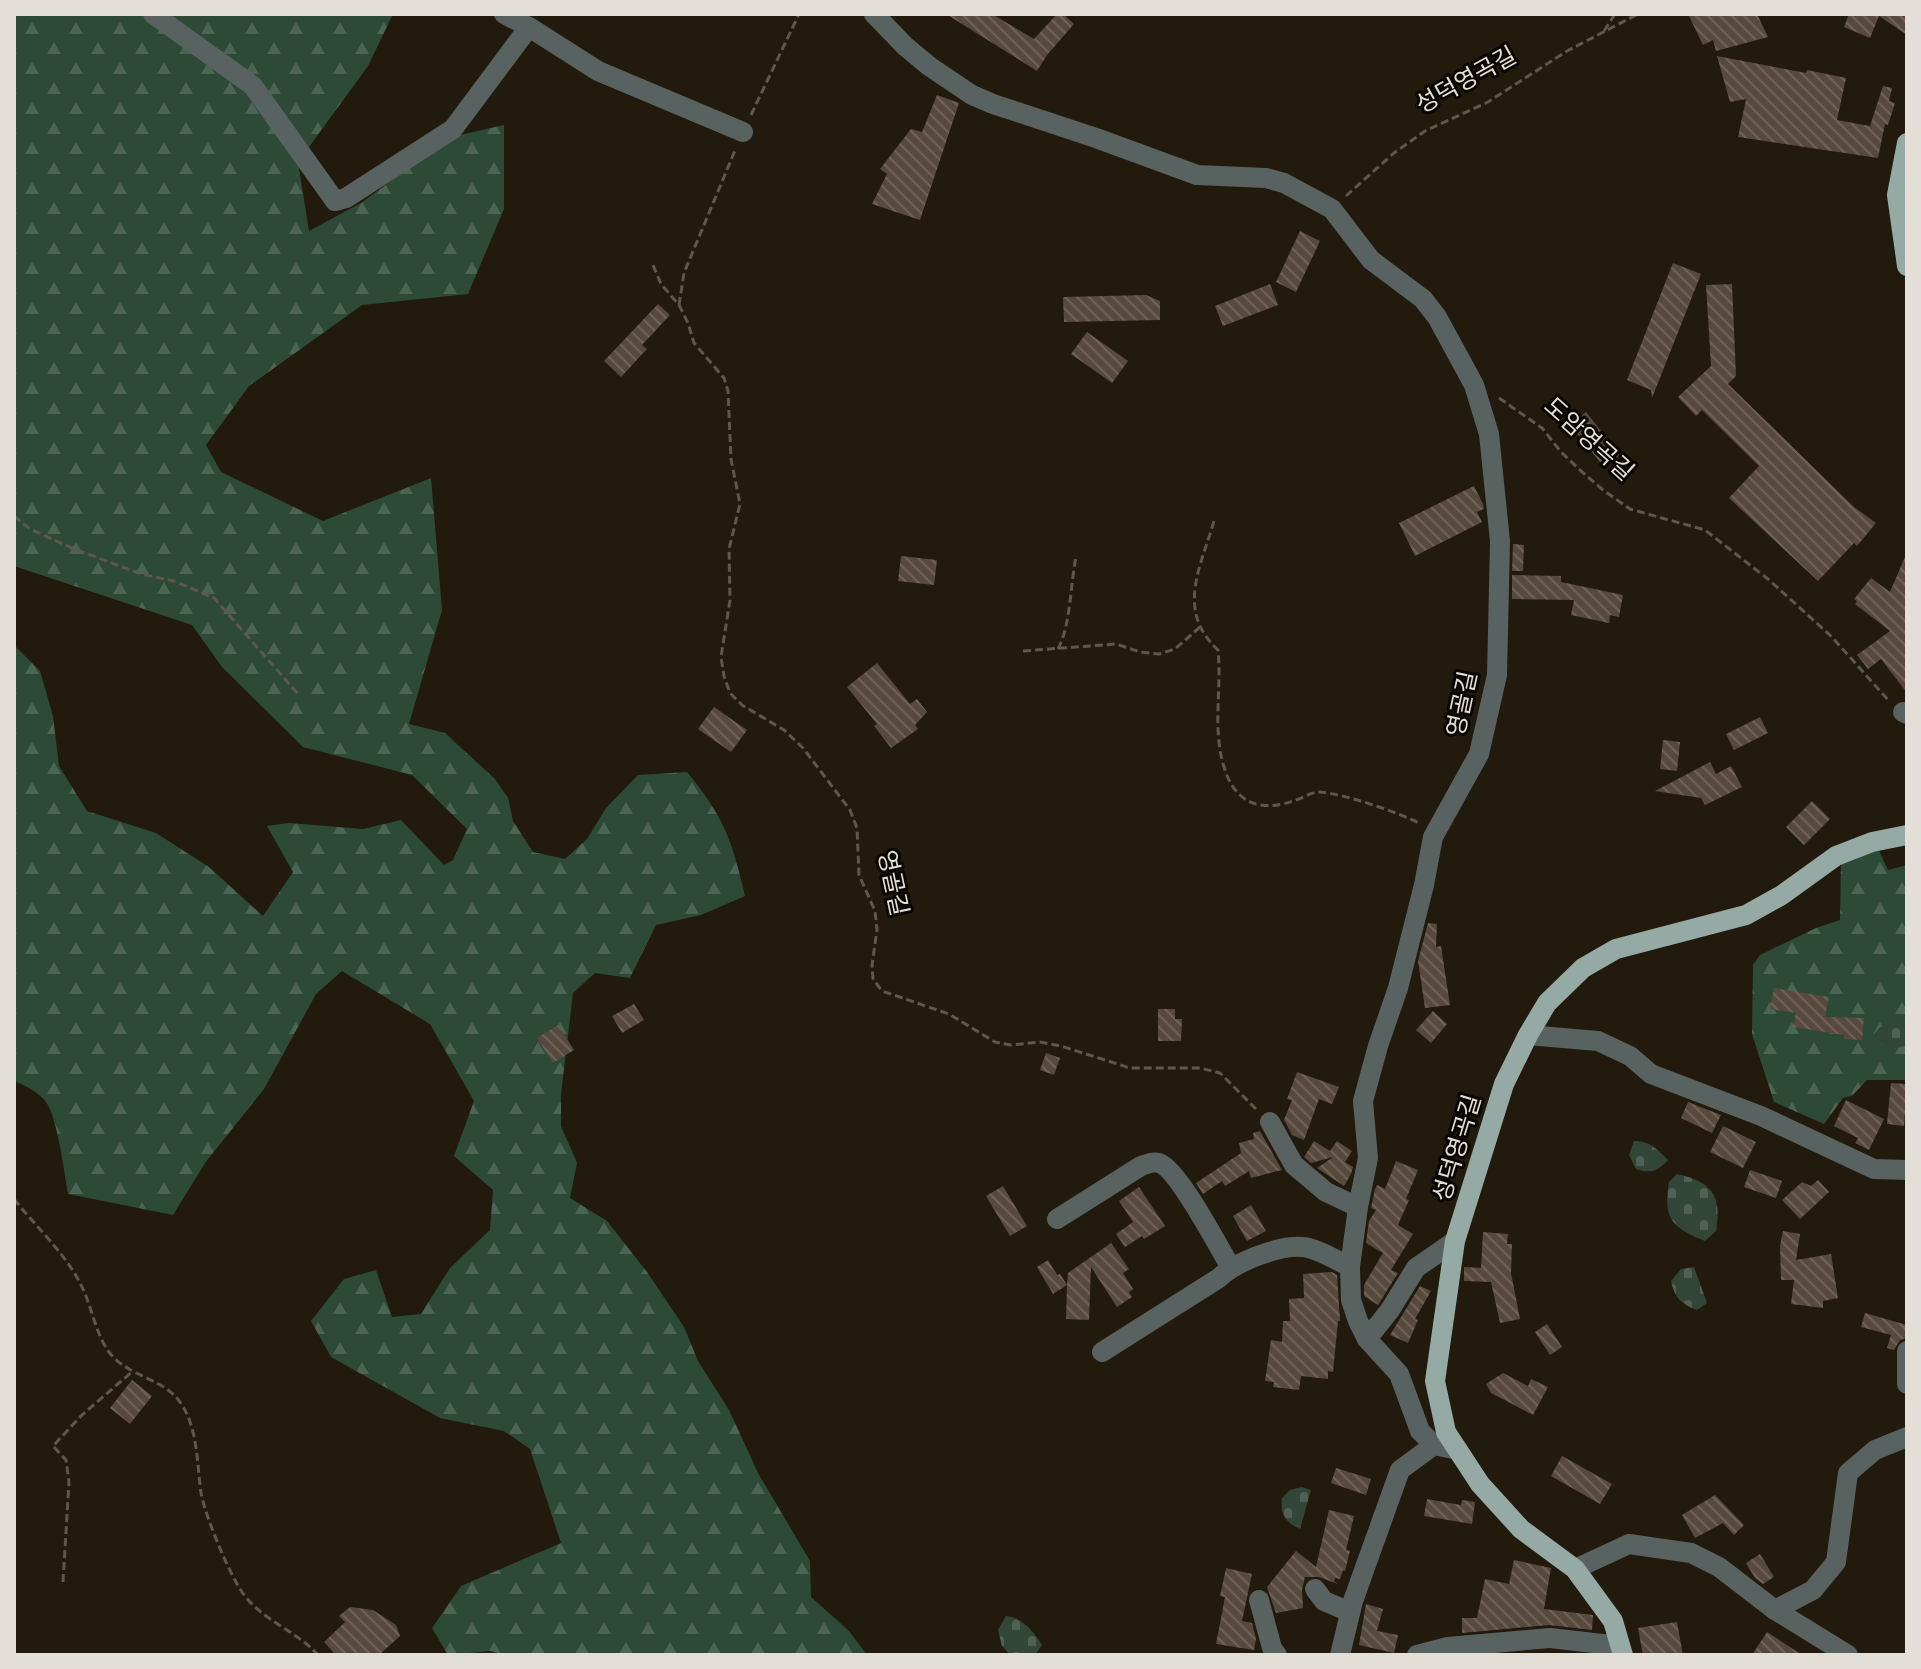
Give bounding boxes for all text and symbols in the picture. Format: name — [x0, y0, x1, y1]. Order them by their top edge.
street label: 성덕영곡길 — [1411, 41, 1521, 119]
street label: 도암영곡길 — [1539, 392, 1639, 486]
street label: 영골길 — [1441, 669, 1483, 739]
street label: 영골길 — [872, 848, 914, 918]
street label: 성덕영곡길 — [1427, 1091, 1487, 1205]

